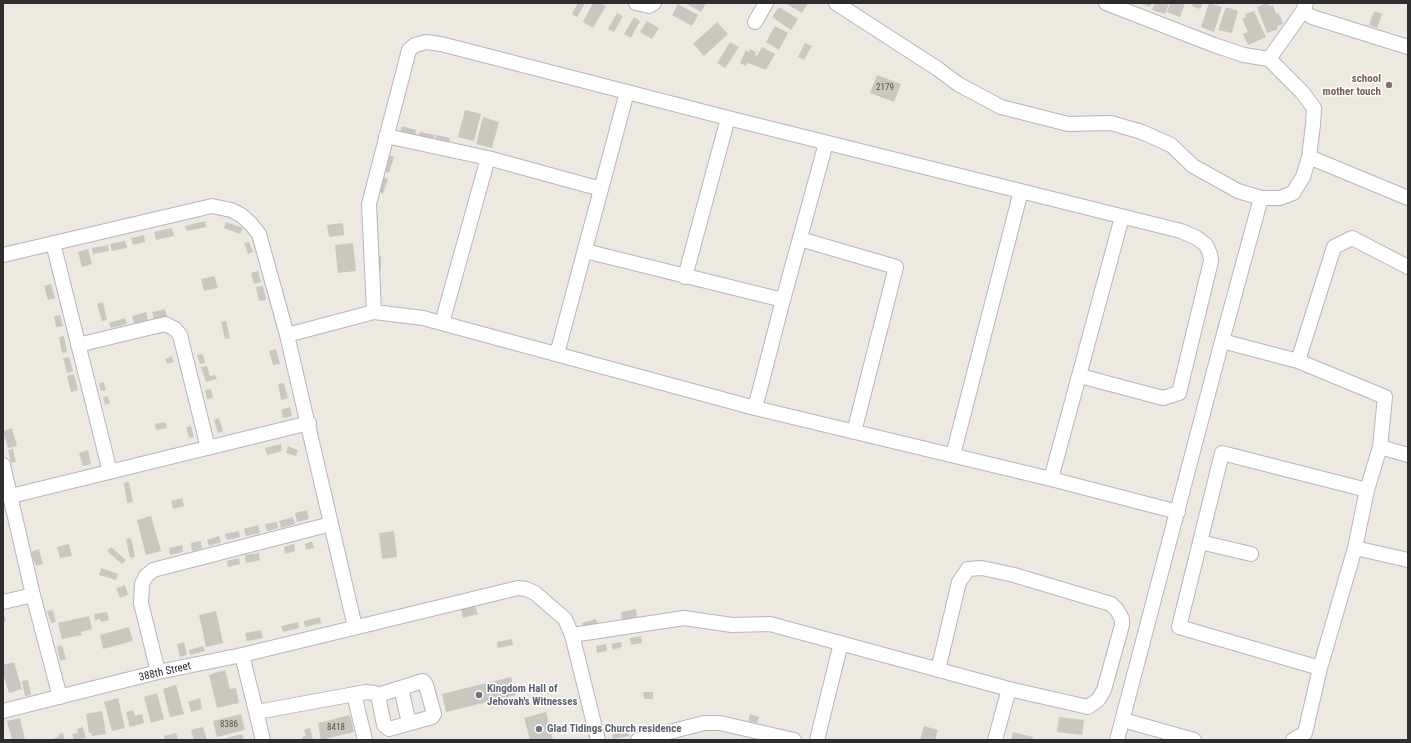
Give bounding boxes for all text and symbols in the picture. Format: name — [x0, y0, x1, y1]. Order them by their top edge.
place label: school mother touch — [1323, 72, 1381, 98]
marker: school mother touch — [1384, 80, 1394, 90]
house number: 2179 — [876, 83, 894, 93]
street label: 388th Street — [138, 660, 192, 684]
place label: Kingdom Hall of Jehovah's Witnesses — [487, 682, 578, 708]
marker: Kingdom Hall of Jehovah's Witnesses — [474, 690, 484, 700]
house number: 8386 — [220, 720, 238, 730]
place label: Glad Tidings Church residence — [547, 722, 681, 736]
house number: 8418 — [327, 723, 345, 733]
marker: Glad Tidings Church residence — [534, 724, 544, 734]

